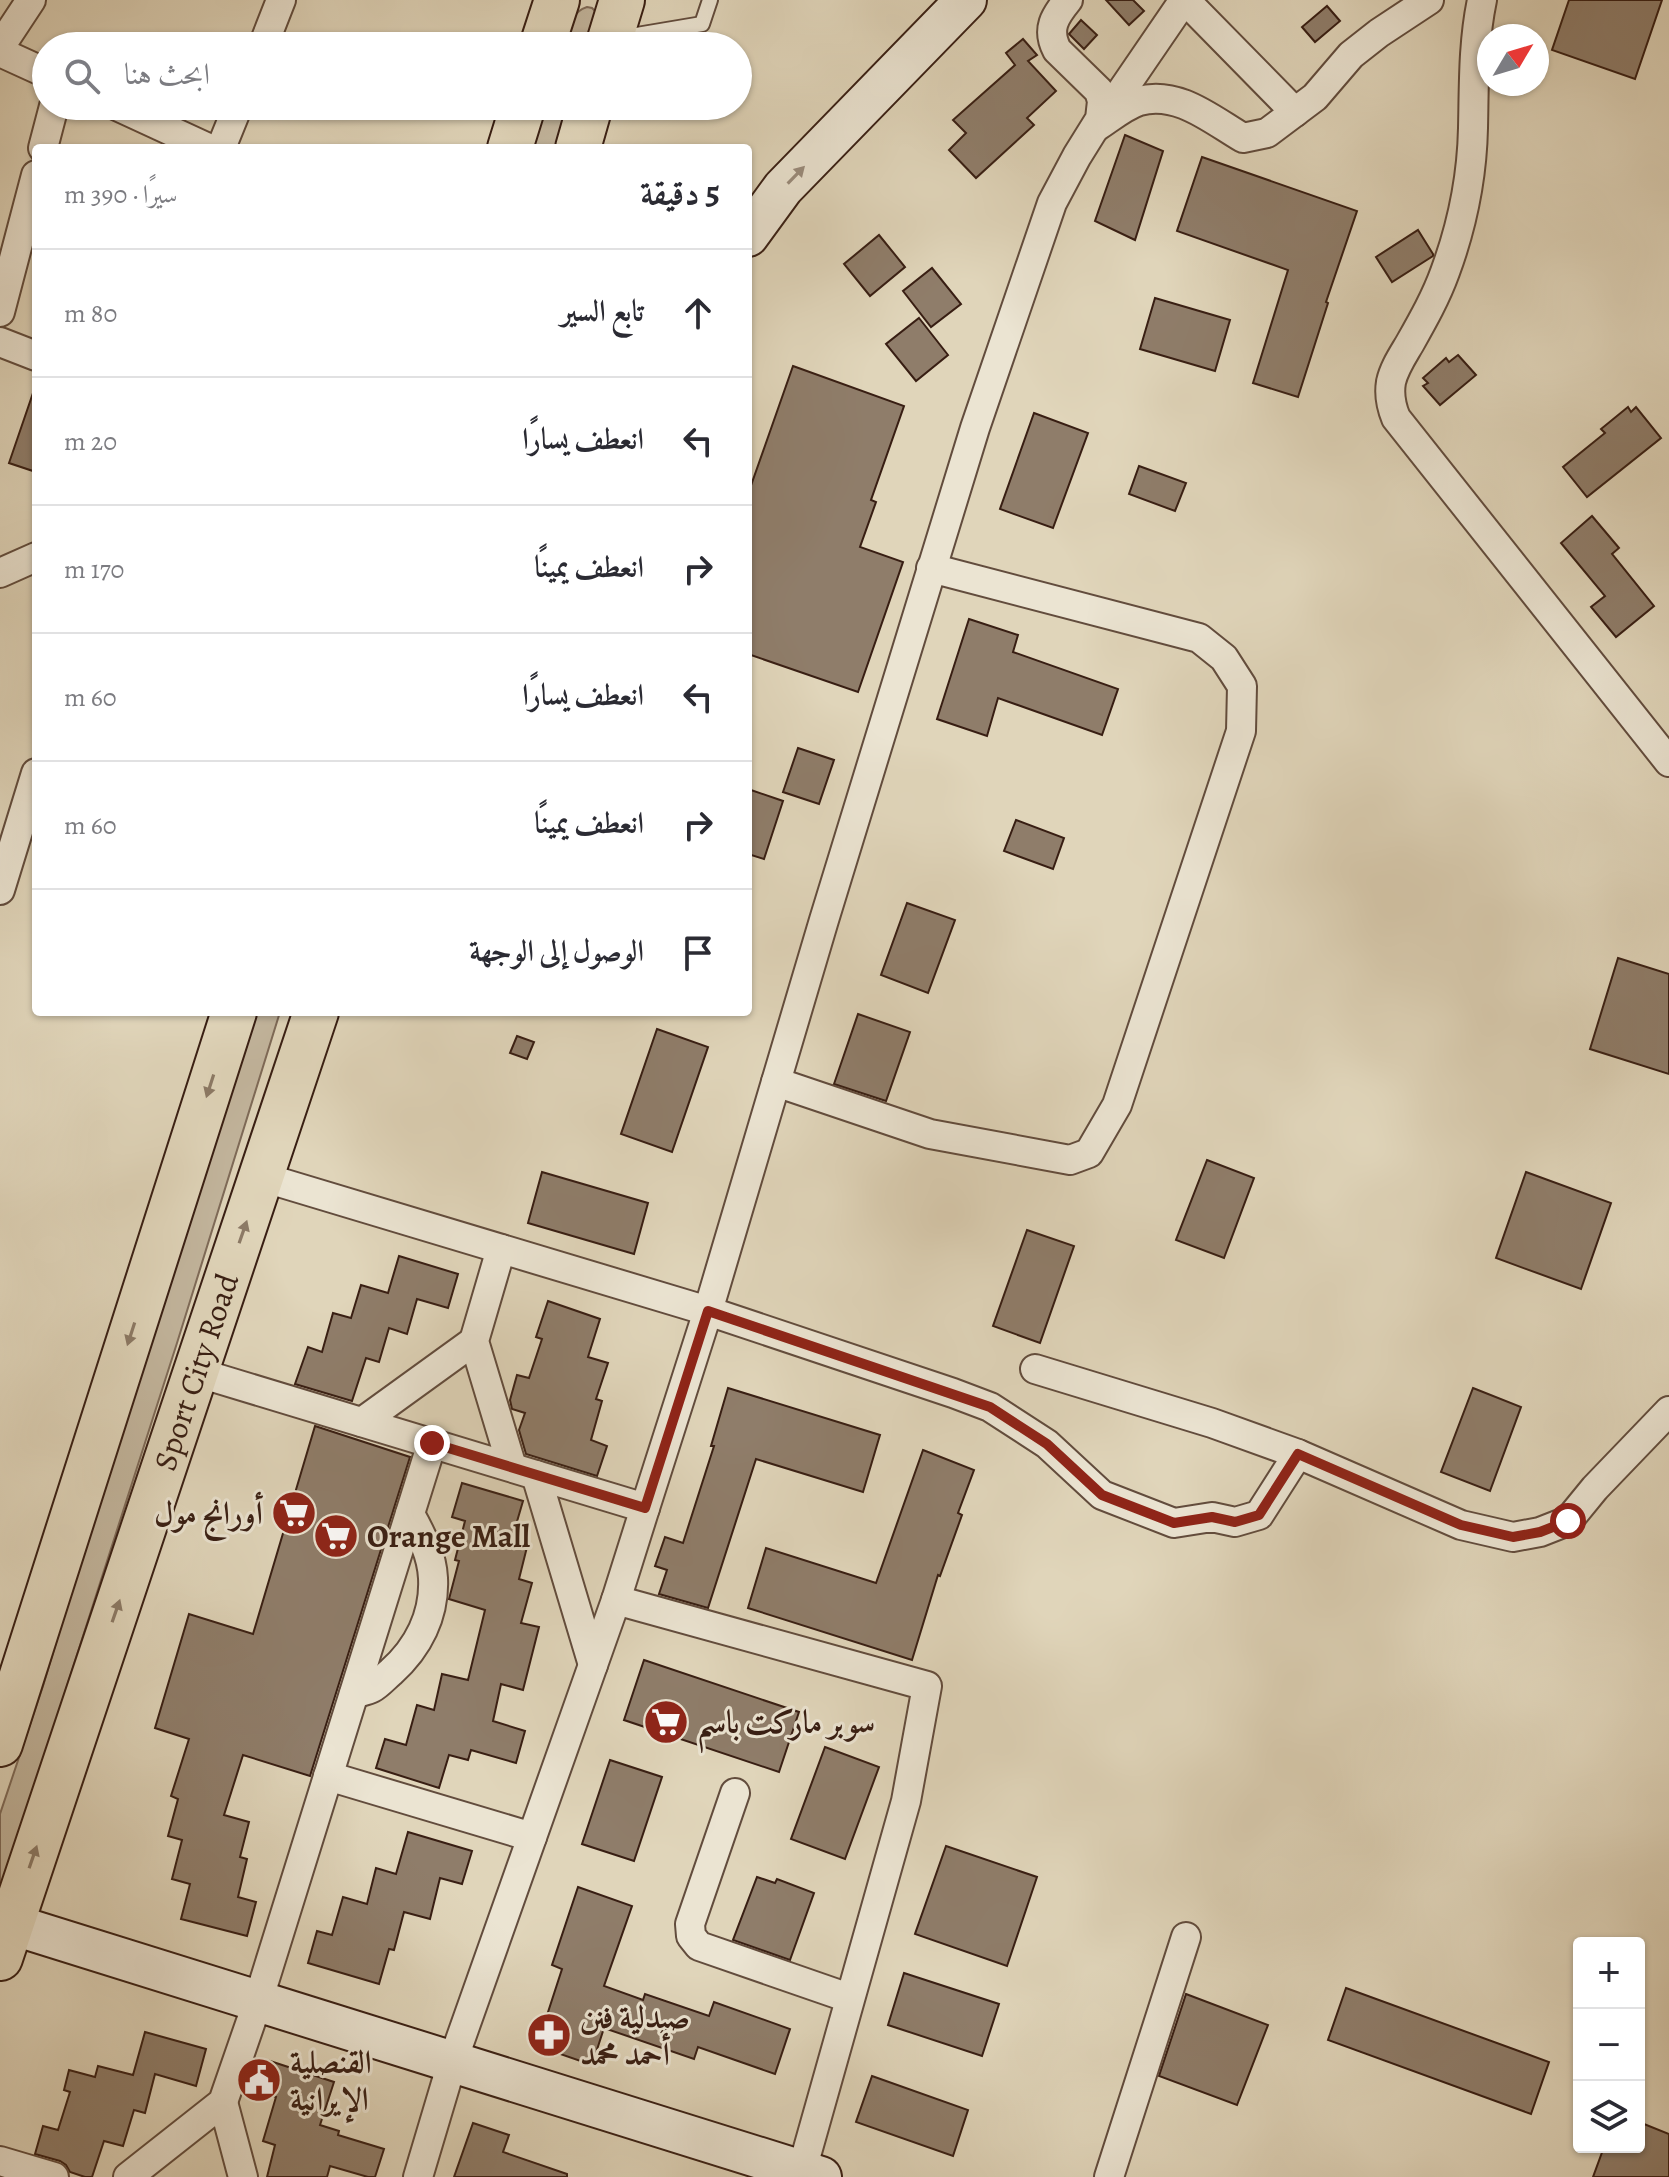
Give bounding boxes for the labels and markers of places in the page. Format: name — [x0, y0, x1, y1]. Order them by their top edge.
supermarket icon: أورانج مول — [270, 1489, 318, 1537]
place label: أورانج مول — [154, 1491, 264, 1541]
supermarket icon: Orange Mall — [312, 1512, 360, 1560]
place label: Orange Mall — [367, 1514, 531, 1558]
supermarket icon: سوبر ماركت باسم — [642, 1698, 690, 1746]
place label: سوبر ماركت باسم — [697, 1700, 875, 1754]
place label: صيدلية فنن أحمد محمد — [580, 1995, 690, 2076]
pharmacy icon: صيدلية فنن أحمد محمد — [525, 2011, 573, 2059]
place label: القنصلية الإيرانية — [290, 2040, 372, 2124]
public building icon: القنصلية الإيرانية — [235, 2056, 283, 2104]

